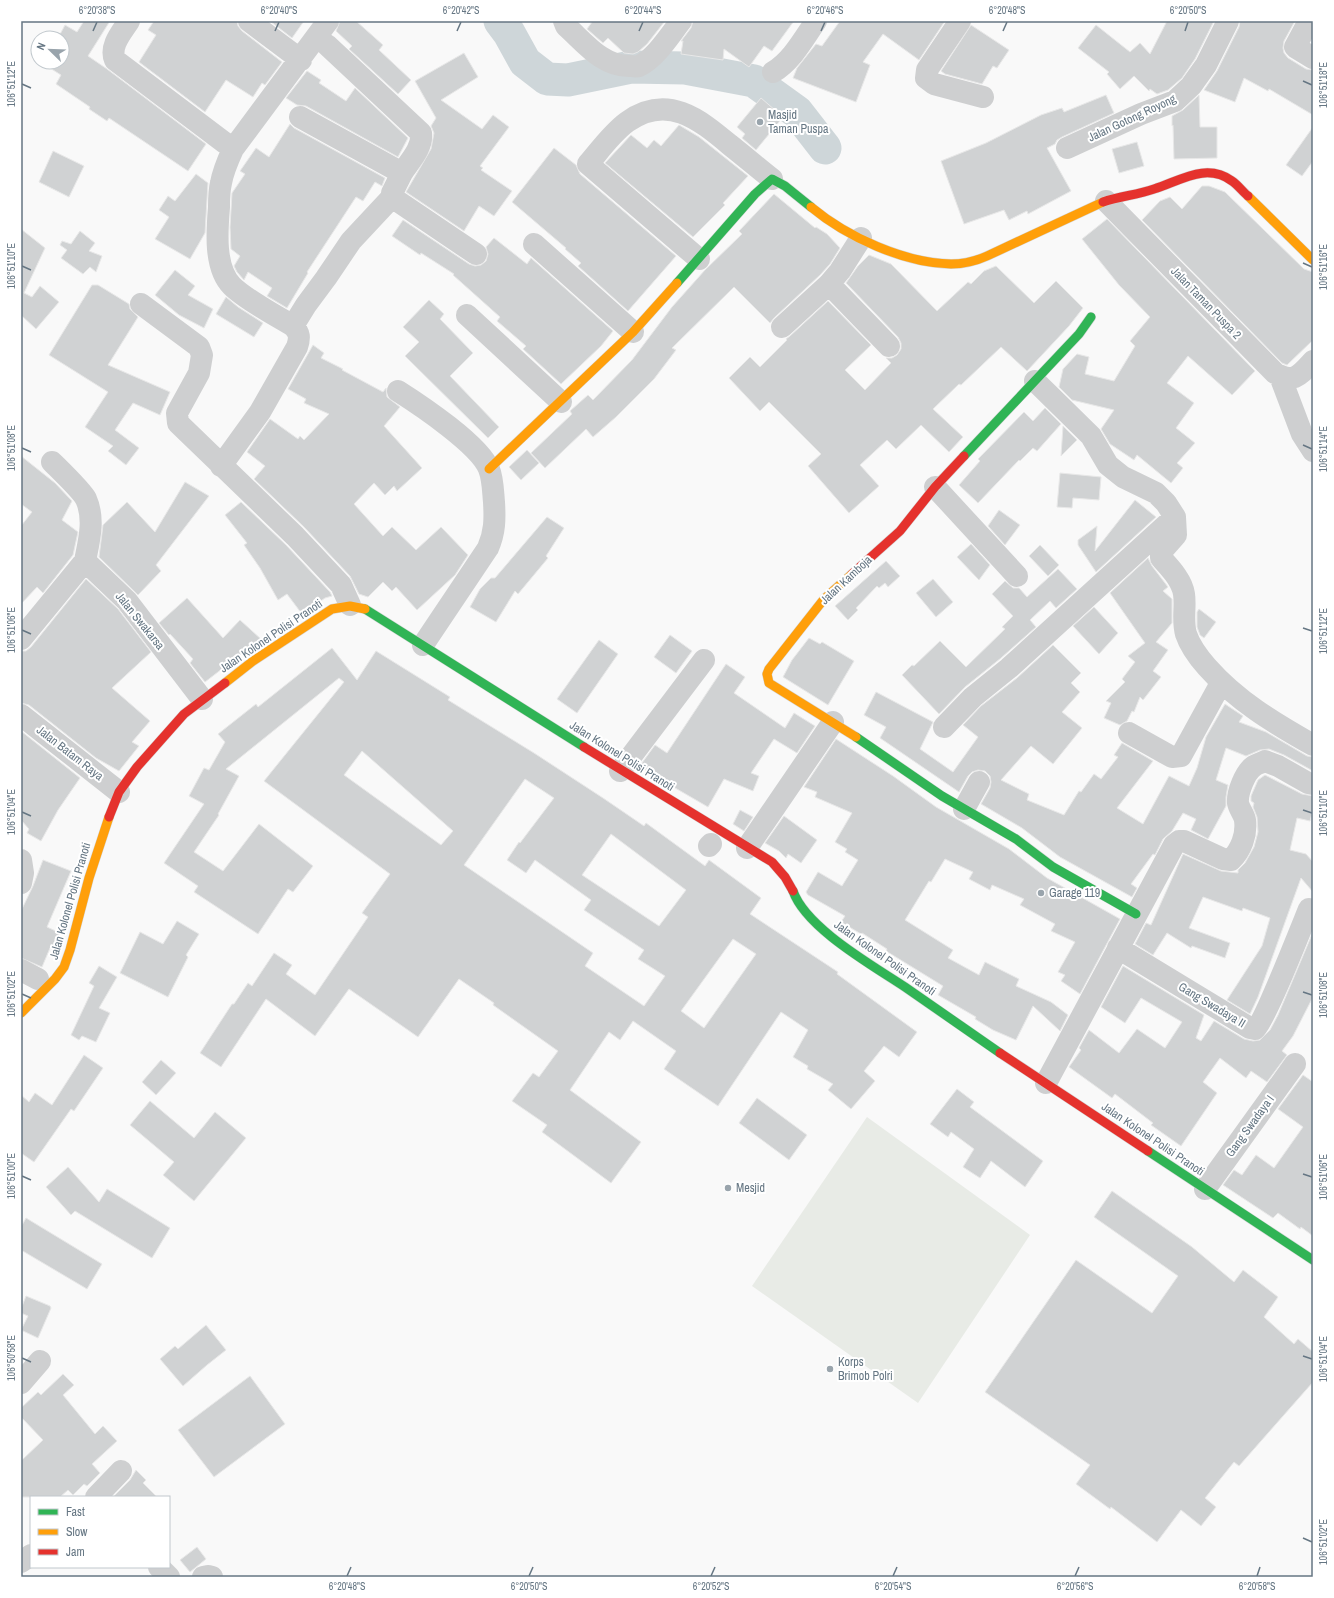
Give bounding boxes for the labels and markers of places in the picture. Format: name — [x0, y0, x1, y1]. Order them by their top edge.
place label: Masjid Taman Puspa — [768, 107, 829, 137]
marker: Masjid Taman Puspa — [755, 117, 765, 127]
place label: Garage 119 — [1049, 885, 1100, 901]
marker: Garage 119 — [1036, 888, 1046, 898]
place label: Mesjid — [736, 1180, 765, 1196]
marker: Mesjid — [723, 1183, 733, 1193]
place label: Korps Brimob Polri — [838, 1354, 893, 1384]
marker: Korps Brimob Polri — [825, 1364, 835, 1374]

